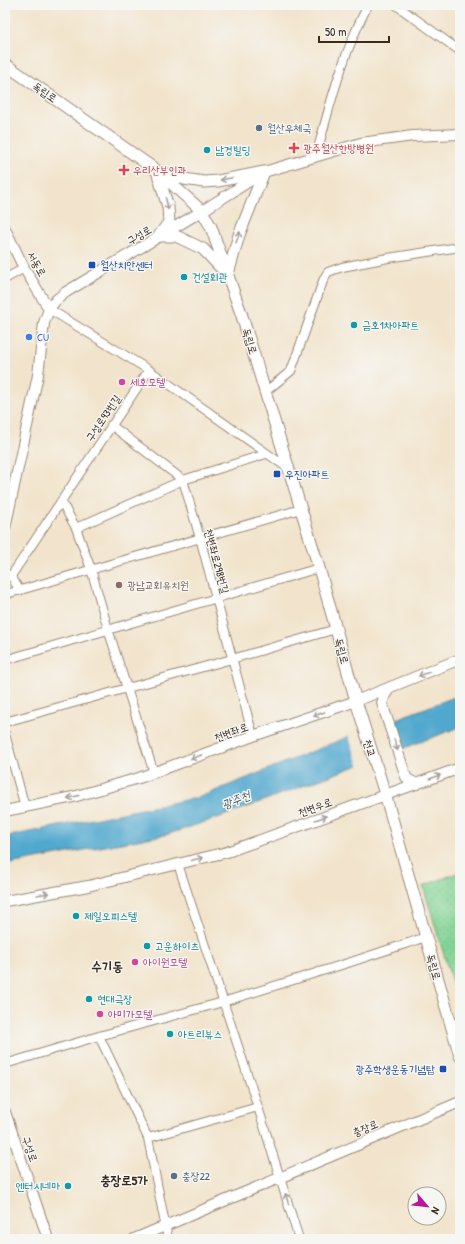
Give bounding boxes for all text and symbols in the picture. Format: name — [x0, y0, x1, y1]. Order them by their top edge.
scale bar — [319, 18, 389, 44]
text: 50 m — [325, 23, 346, 40]
street label: 독립로 — [30, 79, 60, 105]
place label: 월산우체국 — [267, 121, 311, 135]
marker: 월산우체국 — [254, 123, 264, 133]
place label: 광주월산한방병원 — [303, 141, 374, 155]
marker: 광주월산한방병원 — [288, 142, 300, 154]
place label: 남경빌딩 — [215, 143, 250, 157]
marker: 남경빌딩 — [202, 145, 212, 155]
place label: 우리산부인과 — [133, 163, 186, 177]
marker: 우리산부인과 — [118, 164, 130, 176]
one-way arrow — [220, 175, 233, 183]
one-way arrow — [163, 197, 171, 210]
street label: 구성로 — [124, 222, 154, 248]
one-way arrow — [235, 231, 243, 243]
street label: 서동로 — [24, 249, 50, 279]
place label: 월산치안센터 — [100, 258, 153, 272]
marker: 월산치안센터 — [87, 260, 97, 270]
place label: 건설회관 — [192, 270, 228, 284]
marker: 건설회관 — [179, 272, 189, 282]
place label: 금호1차아파트 — [362, 318, 419, 332]
marker: 금호1차아파트 — [349, 320, 359, 330]
street label: 독립로 — [239, 326, 261, 356]
place label: CU — [37, 330, 49, 344]
marker: CU — [24, 332, 34, 342]
place label: 세호모텔 — [130, 375, 166, 389]
marker: 세호모텔 — [117, 377, 127, 387]
street label: 구성로93번길 — [82, 392, 124, 444]
place label: 우진아파트 — [285, 467, 329, 481]
marker: 우진아파트 — [272, 469, 282, 479]
street label: 천변좌로298번길 — [202, 527, 232, 595]
place label: 광남교회유치원 — [127, 578, 189, 592]
marker: 광남교회유치원 — [114, 580, 124, 590]
street label: 독립로 — [332, 636, 352, 666]
one-way arrow — [418, 671, 430, 678]
one-way arrow — [313, 711, 326, 718]
street label: 천변좌로 — [212, 719, 250, 745]
street label: 천교 — [361, 737, 379, 759]
one-way arrow — [393, 739, 400, 752]
one-way arrow — [191, 754, 203, 762]
one-way arrow — [429, 773, 441, 781]
water label: 광주천 — [219, 786, 254, 813]
one-way arrow — [66, 793, 79, 801]
street label: 천변우로 — [296, 794, 334, 820]
one-way arrow — [314, 813, 326, 821]
one-way arrow — [191, 854, 204, 862]
one-way arrow — [36, 889, 49, 897]
place label: 제일오피스텔 — [84, 909, 137, 923]
marker: 제일오피스텔 — [71, 911, 81, 921]
place label: 고운하이츠 — [155, 939, 199, 953]
marker: 고운하이츠 — [142, 941, 152, 951]
street label: 독립로 — [424, 952, 444, 982]
place label: 아이원모텔 — [143, 955, 187, 969]
district label: 수기동 — [91, 957, 123, 975]
marker: 아이원모텔 — [130, 957, 140, 967]
place label: 현대극장 — [97, 992, 133, 1006]
marker: 현대극장 — [84, 994, 94, 1004]
place label: 아미가모텔 — [108, 1007, 152, 1021]
marker: 아미가모텔 — [95, 1009, 105, 1019]
place label: 아트리뷰스 — [178, 1027, 222, 1041]
marker: 아트리뷰스 — [165, 1029, 175, 1039]
place label: 광주학생운동기념탑 — [355, 1062, 435, 1076]
marker: 광주학생운동기념탑 — [438, 1064, 448, 1074]
street label: 충장로 — [350, 1116, 380, 1140]
street label: 구성로 — [19, 1134, 41, 1164]
place label: 충장22 — [182, 1169, 210, 1183]
district label: 충장로5가 — [100, 1171, 148, 1189]
marker: 충장22 — [169, 1171, 179, 1181]
place label: 엔터시네마 — [16, 1179, 60, 1193]
marker: 엔터시네마 — [63, 1181, 73, 1191]
north arrow — [407, 1186, 447, 1226]
one-way arrow — [283, 1192, 290, 1205]
text: N — [428, 1205, 443, 1217]

